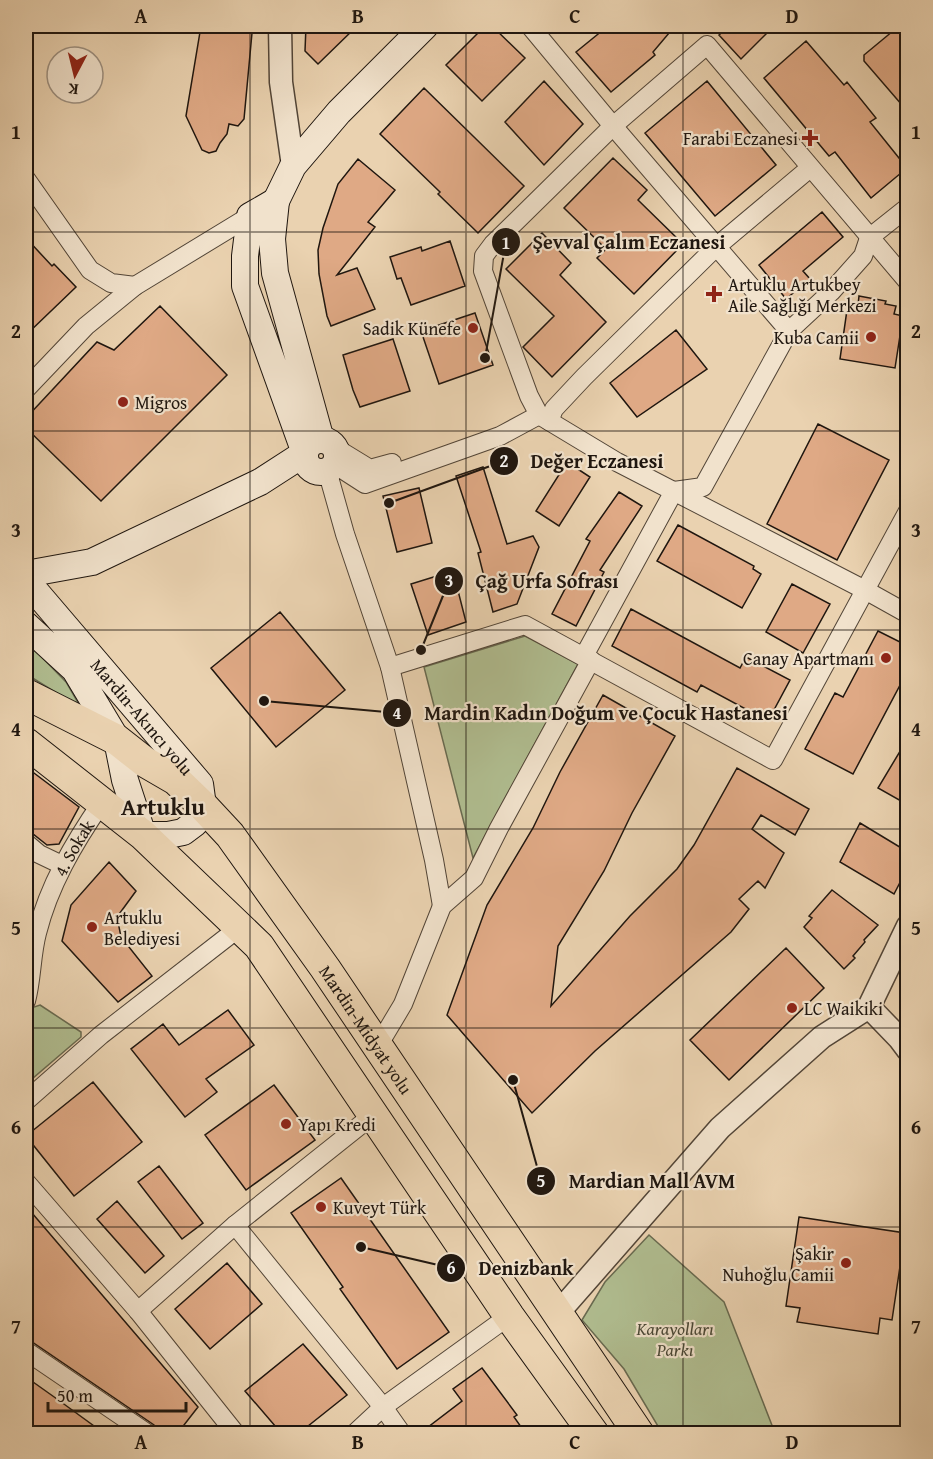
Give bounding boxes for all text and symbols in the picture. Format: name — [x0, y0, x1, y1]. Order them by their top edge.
text: A — [135, 1, 148, 30]
text: B — [352, 1, 364, 30]
text: C — [569, 1, 581, 30]
text: D — [785, 1, 799, 30]
north arrow — [45, 45, 105, 105]
text: K — [66, 77, 80, 102]
text: 1 — [11, 117, 21, 146]
text: 1 — [911, 117, 921, 146]
place label: Farabi Eczanesi — [683, 125, 798, 152]
marker: Farabi Eczanesi — [803, 131, 817, 145]
callout: Şevval Çalım Eczanesi — [491, 223, 738, 261]
text: Şevval Çalım Eczanesi — [533, 227, 725, 256]
text: 1 — [501, 229, 511, 256]
place label: Artuklu Artukbey Aile Sağlığı Merkezi — [728, 271, 877, 319]
marker: Artuklu Artukbey Aile Sağlığı Merkezi — [705, 285, 723, 303]
place label: Sadik Künefe — [363, 315, 461, 342]
text: 2 — [11, 316, 21, 345]
text: 2 — [911, 316, 921, 345]
marker: Sadik Künefe — [466, 321, 480, 335]
place label: Kuba Camii — [774, 324, 859, 351]
marker: Kuba Camii — [864, 330, 878, 344]
place label: Migros — [135, 389, 187, 416]
marker: Migros — [116, 395, 130, 409]
callout: Değer Eczanesi — [489, 442, 676, 480]
text: Değer Eczanesi — [531, 446, 663, 475]
text: 2 — [499, 447, 509, 474]
text: 3 — [11, 515, 21, 544]
text: 3 — [911, 515, 921, 544]
callout: Çağ Urfa Sofrası — [434, 562, 631, 600]
text: Çağ Urfa Sofrası — [476, 566, 618, 595]
text: 3 — [444, 567, 454, 594]
place label: Canay Apartmanı — [743, 645, 874, 672]
marker: Canay Apartmanı — [879, 651, 893, 665]
street label: Mardin-Akıncı yolu — [85, 652, 200, 781]
callout: Mardin Kadın Doğum ve Çocuk Hastanesi — [382, 694, 800, 732]
text: Mardin Kadın Doğum ve Çocuk Hastanesi — [424, 698, 788, 727]
text: 4 — [392, 699, 402, 726]
text: 4 — [11, 714, 21, 743]
text: 4 — [911, 714, 921, 743]
district label: Artuklu — [121, 789, 205, 824]
street label: 4. Sokak — [46, 813, 101, 881]
place label: Artuklu Belediyesi — [104, 904, 180, 952]
text: 5 — [11, 913, 21, 942]
text: 5 — [911, 913, 921, 942]
marker: Artuklu Belediyesi — [85, 920, 99, 934]
street label: Mardin-Midyat yolu — [313, 959, 420, 1100]
place label: LC Waikiki — [804, 995, 883, 1022]
marker: LC Waikiki — [785, 1001, 799, 1015]
place label: Yapı Kredi — [298, 1111, 376, 1138]
text: 6 — [11, 1112, 21, 1141]
text: 6 — [911, 1112, 921, 1141]
marker: Yapı Kredi — [279, 1117, 293, 1131]
callout: Mardian Mall AVM — [526, 1162, 747, 1200]
text: Mardian Mall AVM — [569, 1166, 735, 1195]
text: 5 — [536, 1167, 546, 1194]
place label: Kuveyt Türk — [333, 1194, 427, 1221]
marker: Kuveyt Türk — [314, 1200, 328, 1214]
place label: Şakir Nuhoğlu Camii — [722, 1240, 835, 1288]
callout: Denizbank — [436, 1249, 585, 1287]
text: Denizbank — [479, 1253, 574, 1282]
text: 6 — [446, 1254, 456, 1281]
marker: Şakir Nuhoğlu Camii — [839, 1256, 853, 1270]
text: 7 — [11, 1311, 21, 1340]
text: 7 — [911, 1311, 921, 1340]
park label: Karayolları Parkı — [635, 1315, 714, 1363]
scale bar — [48, 1375, 186, 1413]
text: 50 m — [57, 1382, 93, 1409]
text: A — [135, 1427, 148, 1456]
text: B — [352, 1427, 364, 1456]
text: C — [569, 1427, 581, 1456]
text: D — [785, 1427, 799, 1456]

